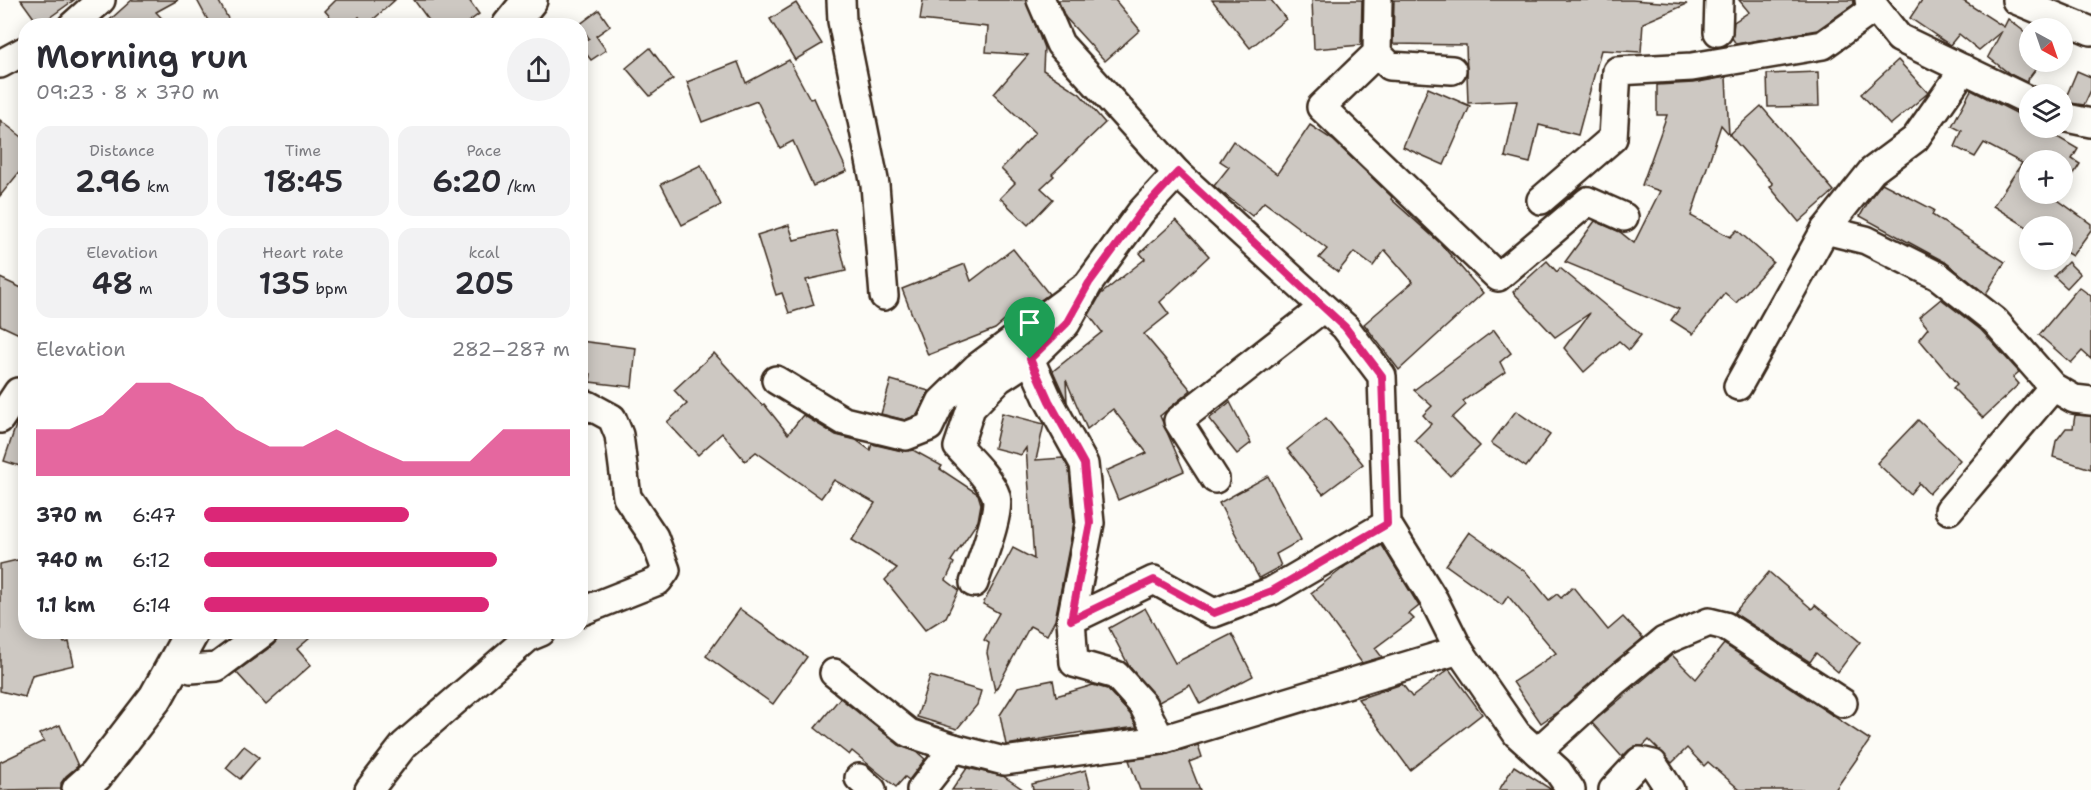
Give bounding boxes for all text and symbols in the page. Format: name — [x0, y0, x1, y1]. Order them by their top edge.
north arrow — [2019, 18, 2073, 72]
map controls — [2019, 18, 2073, 270]
text: Morning run — [36, 34, 248, 79]
button: share — [507, 38, 570, 101]
text: 09:23 · 8 × 370 m — [36, 79, 219, 105]
button: layers — [2019, 84, 2073, 138]
text: Distance — [89, 140, 155, 161]
text: Time — [285, 140, 321, 161]
text: Pace — [466, 140, 502, 161]
button: + — [2019, 150, 2073, 204]
text: 2.96 — [75, 161, 141, 202]
text: 18:45 — [263, 161, 343, 202]
text: 6:20 — [432, 161, 502, 202]
text: km — [141, 176, 169, 197]
text: /km — [502, 176, 536, 197]
button: − — [2019, 216, 2073, 270]
text: Elevation — [86, 242, 158, 263]
text: Heart rate — [262, 242, 344, 263]
text: kcal — [468, 242, 500, 263]
text: 48 — [92, 263, 133, 304]
text: 135 — [258, 263, 310, 304]
text: 205 — [454, 263, 514, 304]
text: m — [133, 278, 152, 299]
text: bpm — [310, 278, 348, 299]
pin — [1004, 297, 1055, 359]
icon: arrive — [1013, 306, 1046, 339]
text: Elevation — [36, 336, 126, 362]
text: 282–287 m — [452, 336, 570, 362]
text: 370 m — [36, 502, 102, 528]
text: 6:47 — [132, 502, 176, 528]
text: 740 m — [36, 547, 103, 573]
text: 6:12 — [132, 547, 171, 573]
text: 1.1 km — [36, 592, 95, 618]
text: 6:14 — [132, 592, 171, 618]

